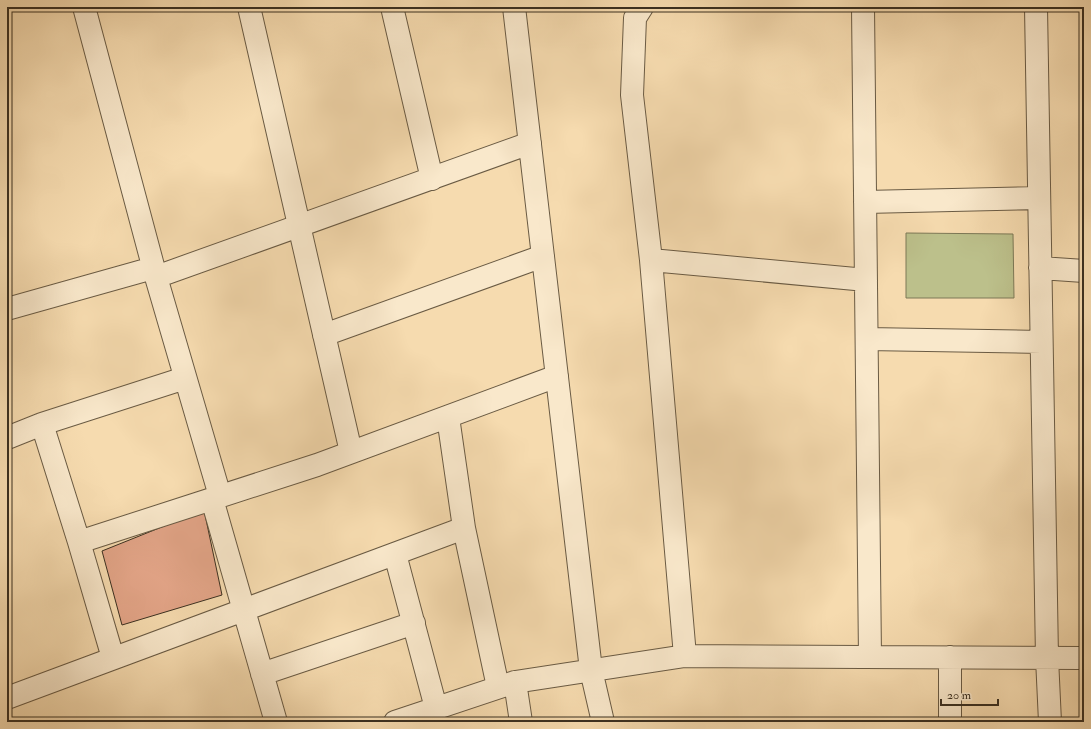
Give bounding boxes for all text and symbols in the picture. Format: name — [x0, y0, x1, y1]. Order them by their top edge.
scale bar — [941, 681, 998, 707]
text: 20 m — [947, 688, 972, 703]

